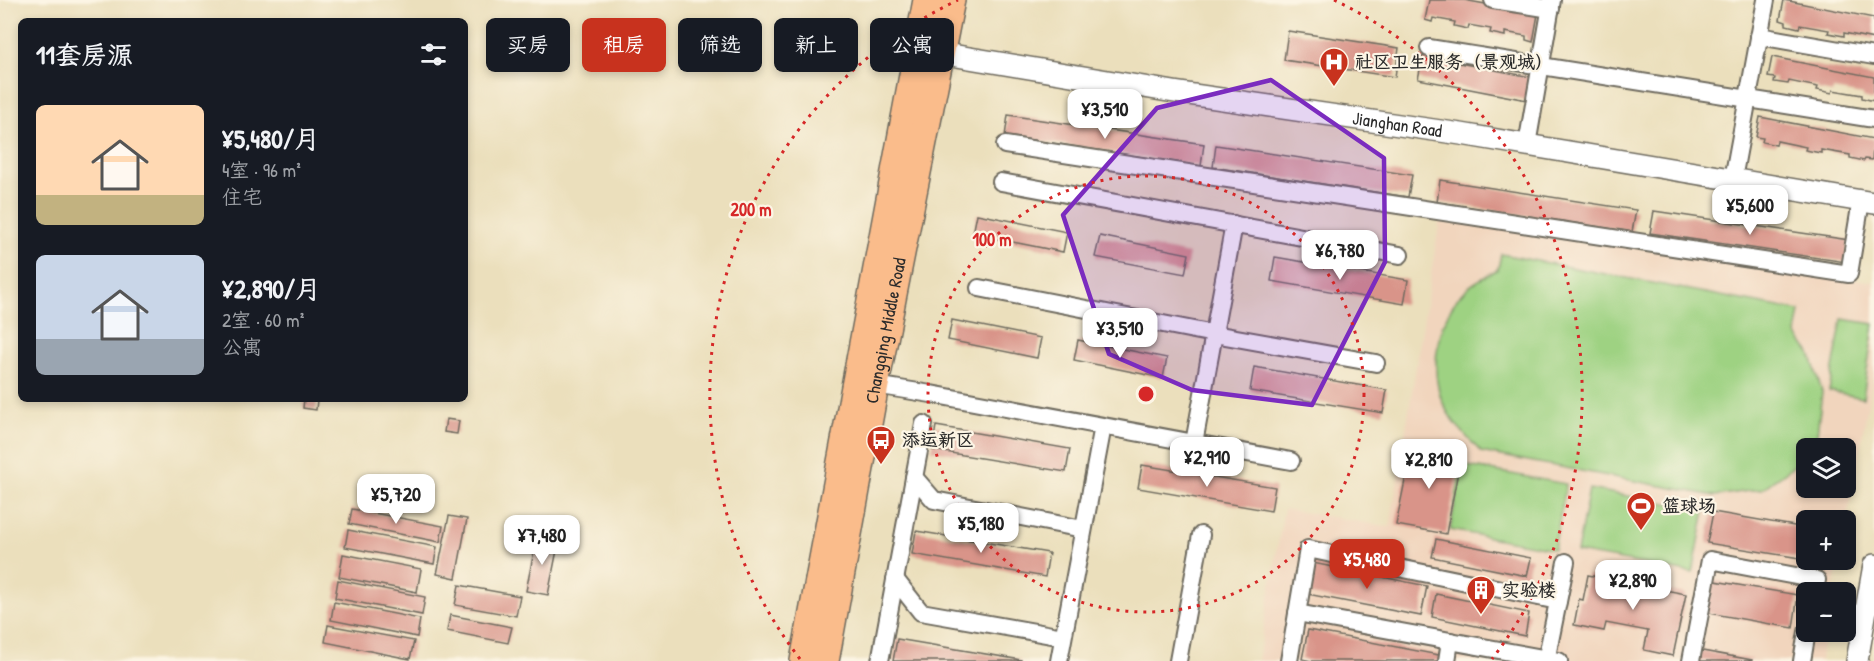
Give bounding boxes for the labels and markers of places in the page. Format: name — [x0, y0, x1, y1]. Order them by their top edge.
hospital icon: 社区卫生服务（景观城） — [1318, 46, 1350, 88]
place label: 社区卫生服务（景观城） — [1355, 49, 1553, 74]
pin: ¥3,510 — [1056, 89, 1154, 140]
pin: ¥5,600 — [1701, 185, 1799, 236]
pin: ¥6,780 — [1291, 230, 1389, 281]
pin: ¥3,510 — [1071, 308, 1169, 359]
centre of rings — [1136, 384, 1156, 404]
bus stop icon: 添运新区 — [865, 424, 897, 466]
place label: 添运新区 — [902, 427, 974, 452]
pin: ¥2,910 — [1158, 437, 1256, 488]
pin: ¥2,810 — [1380, 439, 1478, 490]
pin: ¥5,720 — [347, 474, 445, 525]
sports icon: 篮球场 — [1625, 490, 1657, 532]
place label: 篮球场 — [1662, 493, 1716, 518]
pin: ¥5,180 — [932, 503, 1030, 554]
pin: ¥7,480 — [493, 515, 591, 566]
pin: ¥5,480 — [1318, 539, 1416, 590]
pin: ¥2,890 — [1584, 560, 1682, 611]
building icon: 实验楼 — [1465, 574, 1497, 616]
place label: 实验楼 — [1502, 577, 1556, 602]

